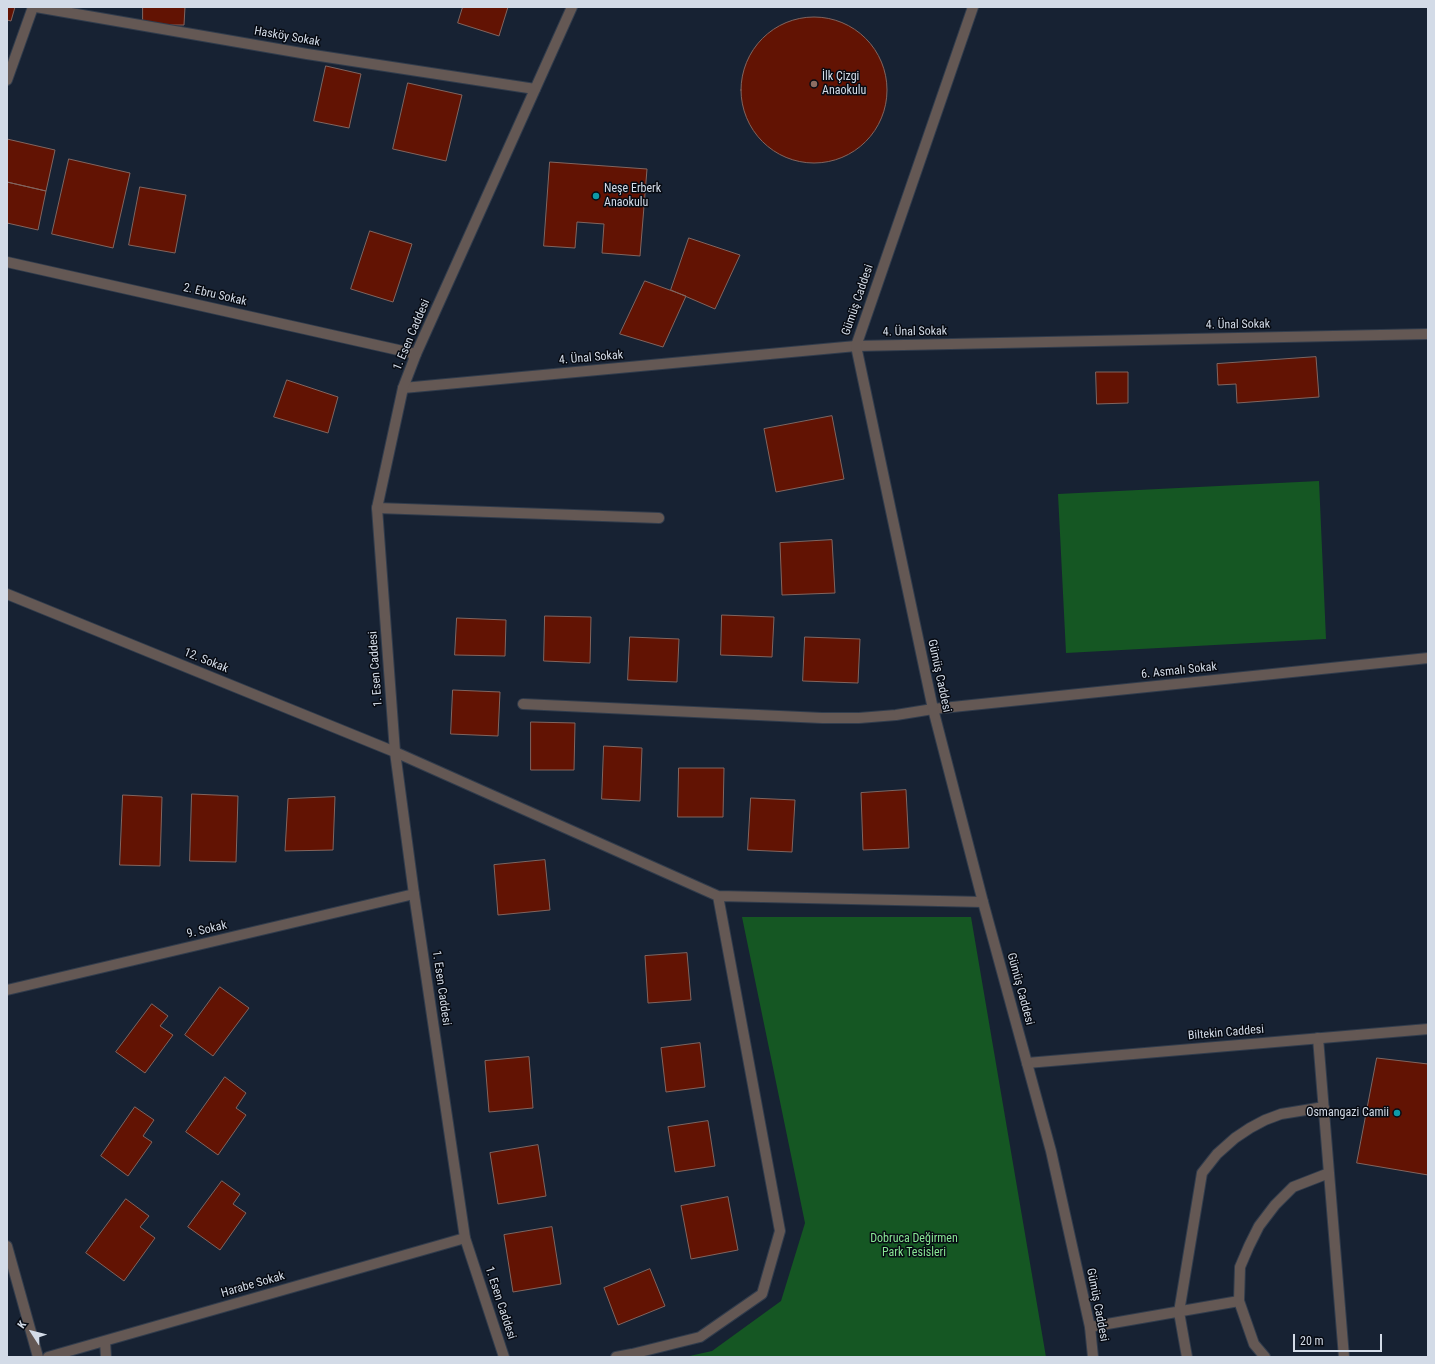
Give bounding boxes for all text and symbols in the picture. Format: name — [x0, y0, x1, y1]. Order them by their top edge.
street label: Hasköy Sokak — [253, 24, 321, 50]
place label: İlk Çizgi Anaokulu — [822, 70, 866, 98]
marker: İlk Çizgi Anaokulu — [809, 79, 819, 89]
place label: Neşe Erberk Anaokulu — [604, 182, 661, 210]
marker: Neşe Erberk Anaokulu — [591, 191, 601, 201]
street label: Gümüş Caddesi — [839, 263, 877, 337]
street label: 2. Ebru Sokak — [182, 281, 248, 309]
street label: 1. Esen Caddesi — [391, 297, 433, 373]
street label: 4. Ünal Sokak — [1206, 317, 1270, 333]
street label: 4. Ünal Sokak — [883, 324, 947, 340]
street label: 4. Ünal Sokak — [558, 348, 624, 368]
street label: 1. Esen Caddesi — [366, 631, 386, 707]
street label: Gümüş Caddesi — [924, 638, 954, 714]
street label: 12. Sokak — [182, 646, 230, 676]
street label: 6. Asmalı Sokak — [1140, 660, 1218, 682]
street label: 9. Sokak — [186, 918, 228, 942]
street label: 1. Esen Caddesi — [429, 949, 453, 1027]
street label: Gümüş Caddesi — [1003, 951, 1037, 1027]
street label: Biltekin Caddesi — [1187, 1023, 1265, 1043]
place label: Osmangazi Camii — [1306, 1106, 1389, 1120]
marker: Osmangazi Camii — [1392, 1108, 1402, 1118]
park label: Dobruca Değirmen Park Tesisleri — [870, 1232, 958, 1260]
street label: 1. Esen Caddesi — [481, 1265, 519, 1341]
street label: Gümüş Caddesi — [1083, 1267, 1111, 1343]
street label: Harabe Sokak — [220, 1269, 286, 1301]
north arrow — [12, 1312, 52, 1352]
text: K — [15, 1318, 29, 1331]
scale bar — [1295, 1326, 1384, 1352]
text: 20 m — [1300, 1334, 1324, 1348]

